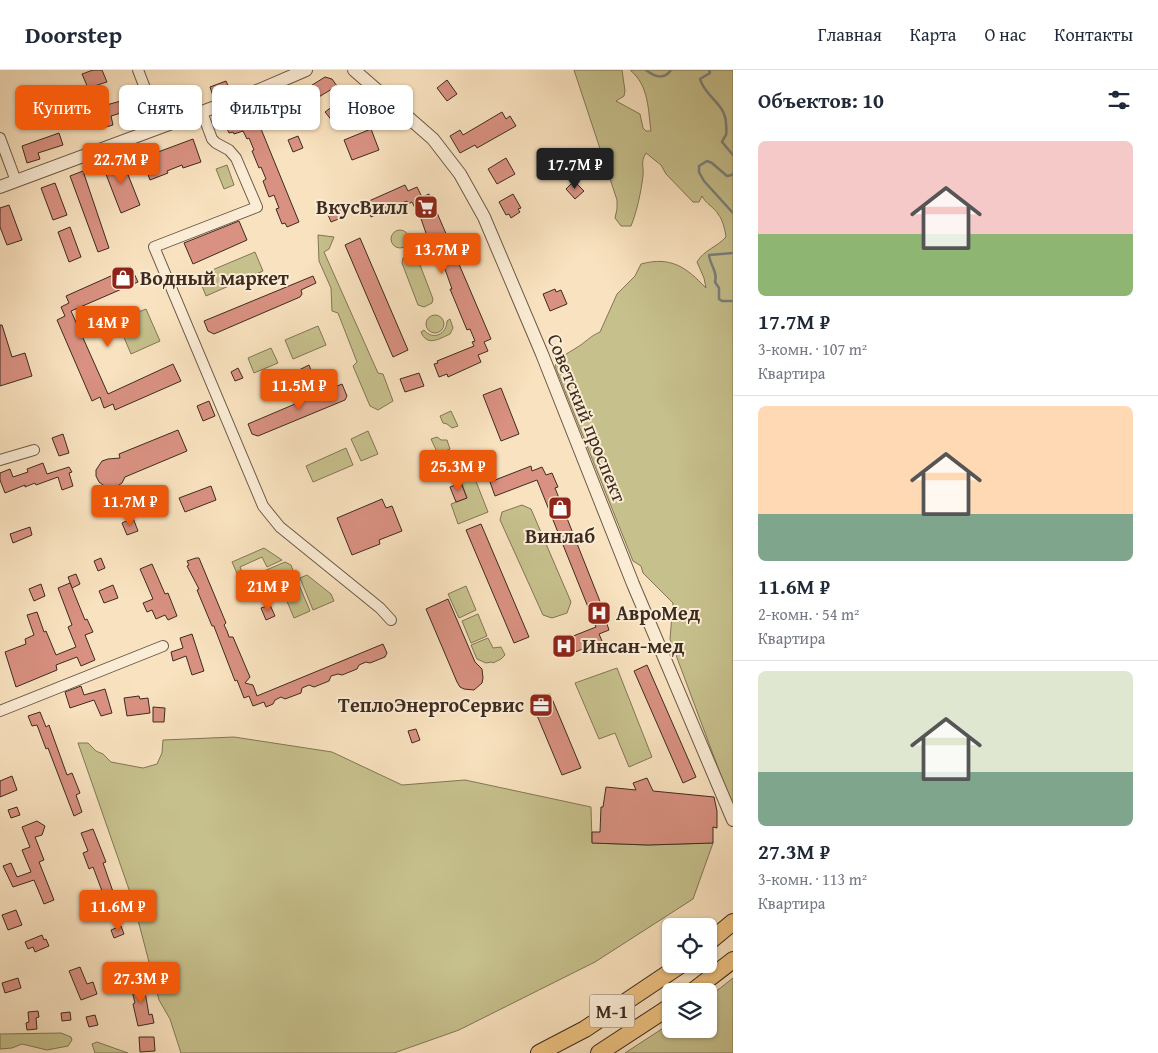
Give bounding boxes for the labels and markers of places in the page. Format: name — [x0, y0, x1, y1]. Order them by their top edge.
pin: 22.7M ₽ — [75, 142, 167, 185]
pin: 17.7M ₽ — [529, 148, 621, 190]
place label: ВкусВилл — [316, 192, 408, 221]
supermarket icon: ВкусВилл — [413, 194, 439, 220]
pin: 13.7M ₽ — [396, 232, 488, 275]
place label: Водный маркет — [140, 263, 289, 292]
shop icon: Водный маркет — [110, 265, 136, 291]
pin: 14M ₽ — [73, 306, 143, 348]
pin: 11.5M ₽ — [253, 368, 345, 411]
pin: 25.3M ₽ — [412, 450, 504, 492]
pin: 11.7M ₽ — [84, 484, 176, 527]
shop icon: Винлаб — [547, 495, 573, 521]
place label: Винлаб — [525, 521, 595, 550]
pin: 21M ₽ — [233, 570, 303, 612]
place label: АвроМед — [616, 598, 700, 627]
hospital icon: АвроМед — [586, 600, 612, 626]
place label: Инсан-мед — [582, 631, 684, 660]
hospital icon: Инсан-мед — [551, 633, 577, 659]
place label: ТеплоЭнергоСервис — [338, 690, 524, 719]
office icon: ТеплоЭнергоСервис — [528, 692, 554, 718]
pin: 11.6M ₽ — [72, 890, 164, 932]
pin: 27.3M ₽ — [95, 962, 187, 1004]

